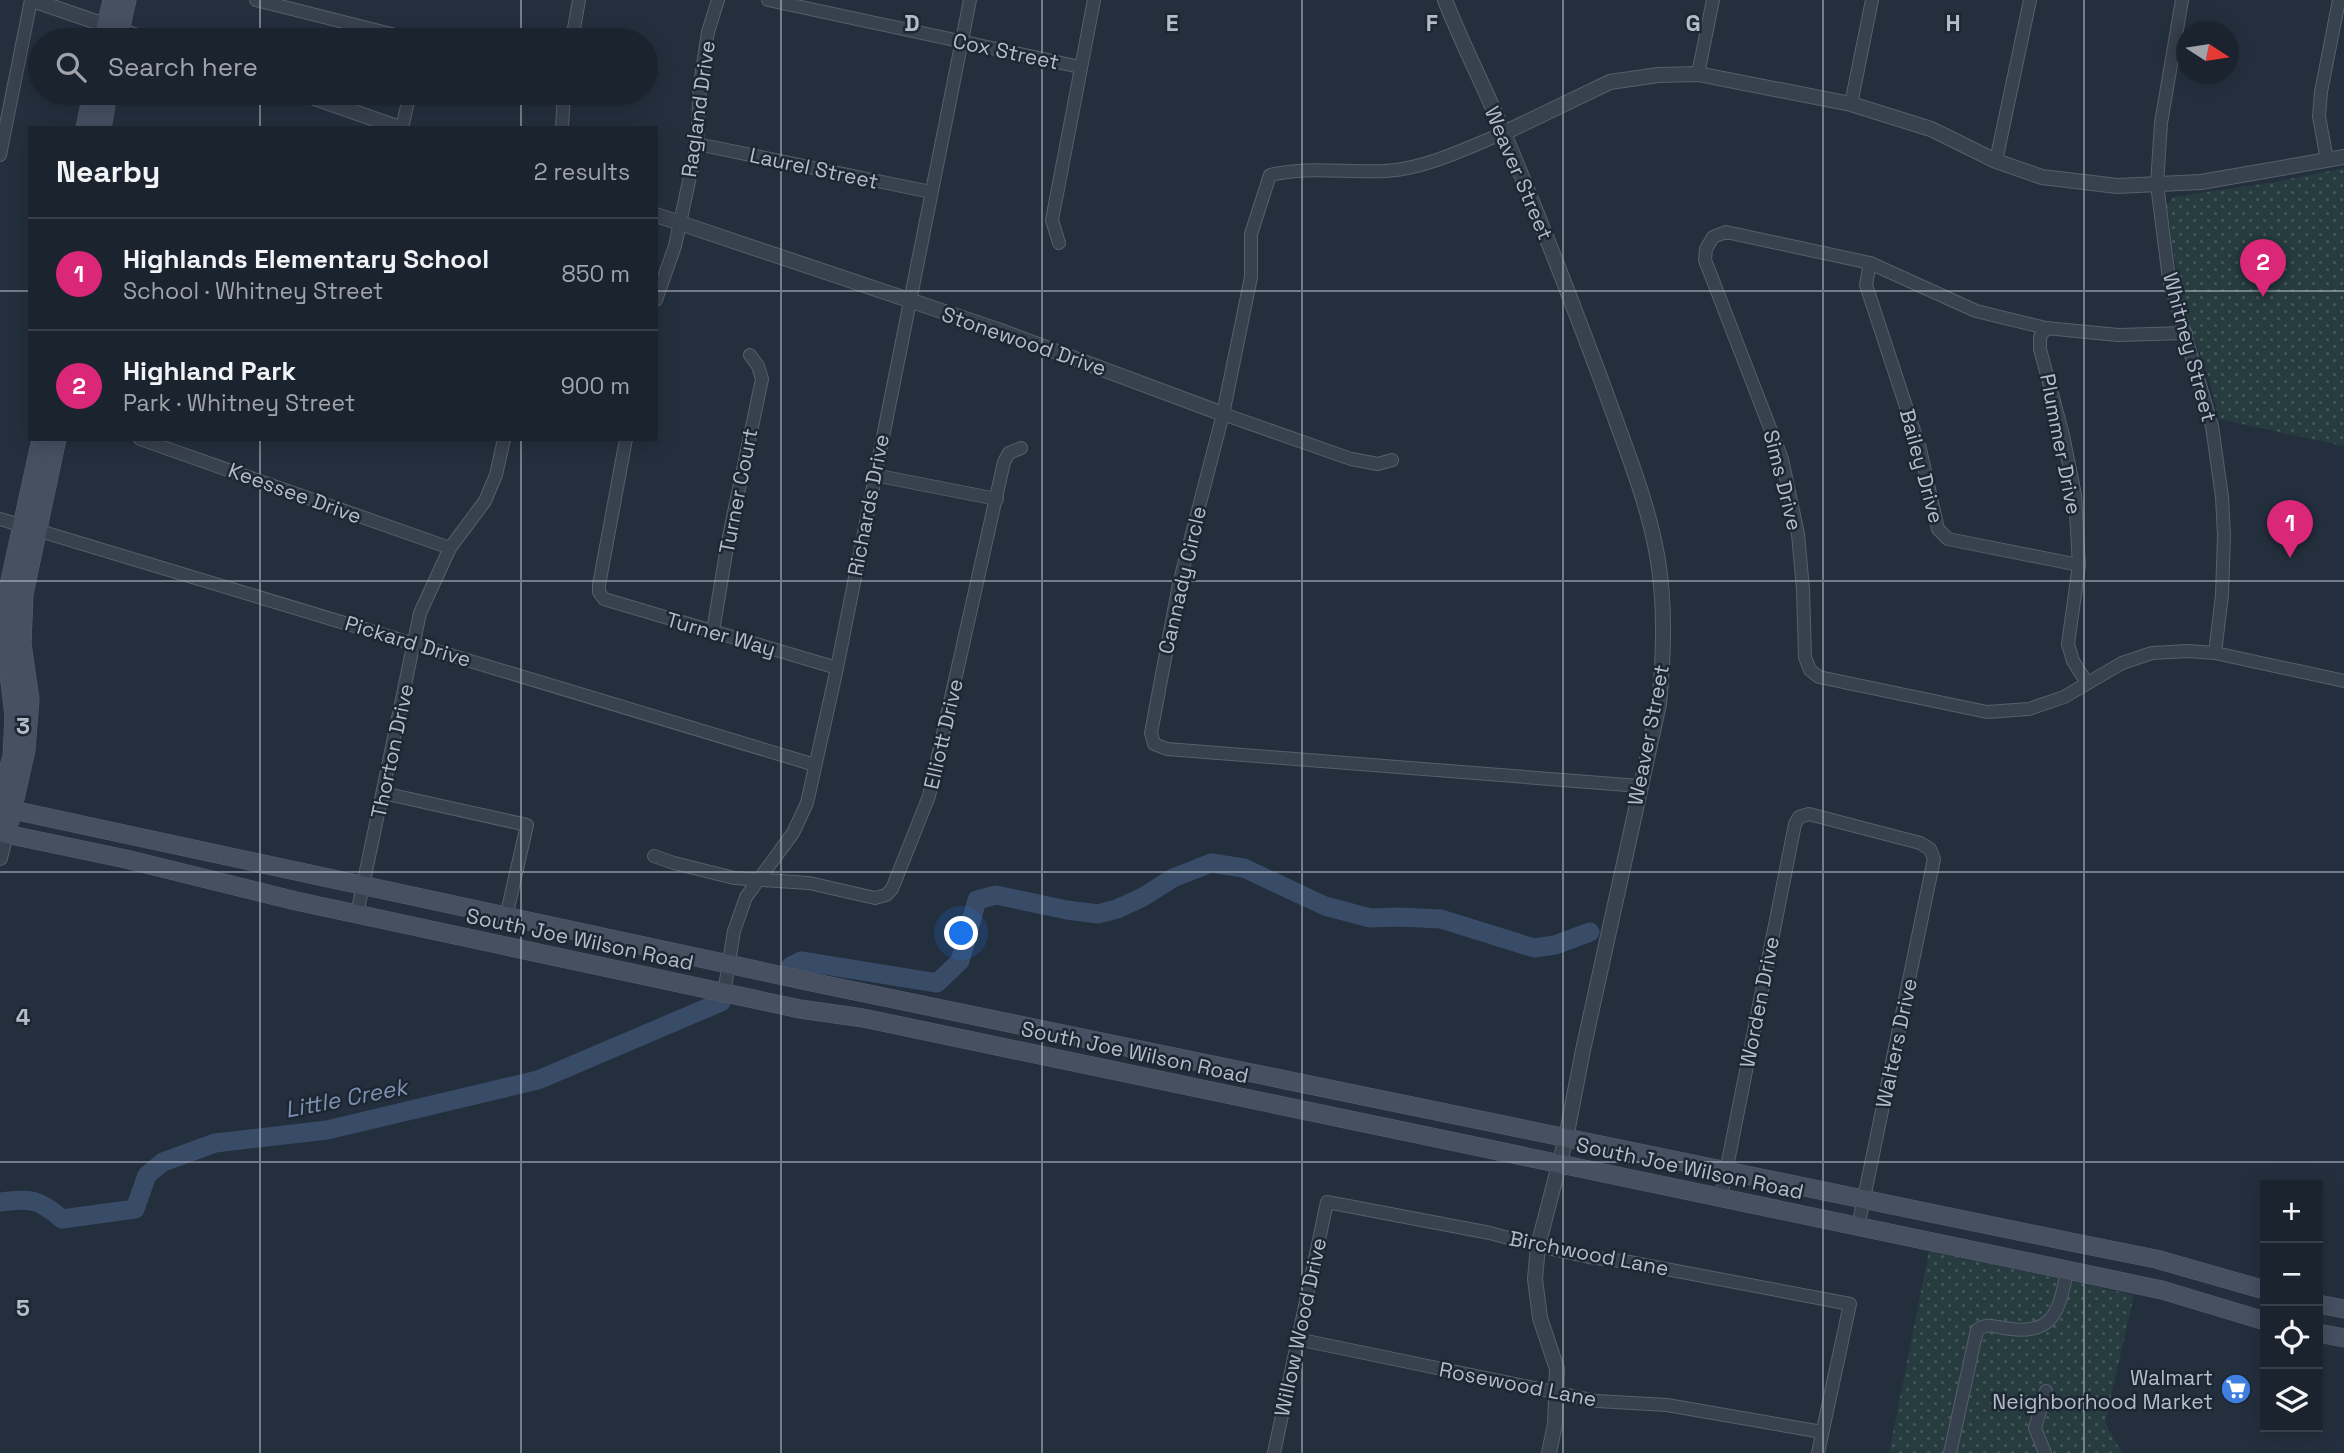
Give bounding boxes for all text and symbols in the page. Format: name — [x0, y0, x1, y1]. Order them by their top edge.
text: D — [904, 8, 920, 38]
text: E — [1166, 8, 1178, 38]
text: F — [1426, 8, 1438, 38]
text: G — [1685, 8, 1701, 38]
text: H — [1945, 8, 1961, 38]
north arrow — [2176, 21, 2239, 84]
street label: Cox Street — [950, 27, 1062, 75]
search box — [28, 28, 658, 105]
street label: Ragland Drive — [675, 39, 721, 179]
icon: search — [52, 48, 90, 86]
text: Search here — [108, 50, 258, 84]
street label: Weaver Street — [1479, 102, 1559, 244]
street label: Laurel Street — [747, 141, 881, 195]
text: Nearby — [56, 152, 160, 191]
text: 2 results — [534, 157, 630, 187]
pin: 2 — [2240, 239, 2286, 297]
text: Highlands Elementary School — [123, 242, 489, 276]
text: 1 — [74, 259, 84, 289]
text: 850 m — [561, 259, 630, 289]
street label: Whitney Street — [2157, 269, 2223, 425]
text: School · Whitney Street — [123, 276, 383, 306]
street label: Stonewood Drive — [938, 300, 1110, 382]
text: Highland Park — [123, 354, 296, 388]
text: 2 — [72, 371, 86, 401]
text: 900 m — [561, 371, 630, 401]
street label: Plummer Drive — [2034, 371, 2088, 517]
text: Park · Whitney Street — [123, 388, 355, 418]
street label: Bailey Drive — [1894, 406, 1950, 526]
street label: Turner Court — [713, 426, 763, 556]
street label: Sims Drive — [1757, 427, 1809, 533]
street label: Richards Drive — [841, 432, 895, 578]
street label: Keessee Drive — [225, 456, 365, 530]
pin: 1 — [2267, 500, 2313, 558]
street label: Cannady Circle — [1152, 503, 1212, 657]
street label: Turner Way — [663, 605, 779, 663]
street label: Pickard Drive — [342, 609, 474, 673]
street label: Weaver Street — [1621, 662, 1675, 808]
street label: Elliott Drive — [917, 676, 969, 792]
street label: Thorton Drive — [365, 681, 419, 821]
text: 3 — [16, 711, 30, 741]
street label: South Joe Wilson Road — [464, 902, 696, 976]
your location — [944, 916, 978, 950]
street label: Worden Drive — [1733, 934, 1785, 1070]
street label: Walters Drive — [1869, 976, 1923, 1110]
text: 4 — [16, 1002, 31, 1032]
street label: South Joe Wilson Road — [1019, 1015, 1251, 1089]
water label: Little Creek — [282, 1071, 412, 1125]
street label: South Joe Wilson Road — [1574, 1131, 1806, 1205]
map controls — [2260, 1180, 2323, 1432]
button: + — [2260, 1180, 2323, 1243]
street label: Birchwood Lane — [1507, 1224, 1671, 1282]
street label: Willow Wood Drive — [1268, 1235, 1332, 1419]
button: − — [2260, 1243, 2323, 1306]
text: 5 — [16, 1293, 30, 1323]
button: locate — [2260, 1306, 2323, 1369]
street label: Rosewood Lane — [1437, 1355, 1599, 1413]
place label: Walmart Neighborhood Market — [1992, 1364, 2213, 1415]
button: layers — [2260, 1369, 2323, 1432]
supermarket icon: Walmart Neighborhood Market — [2219, 1372, 2253, 1406]

